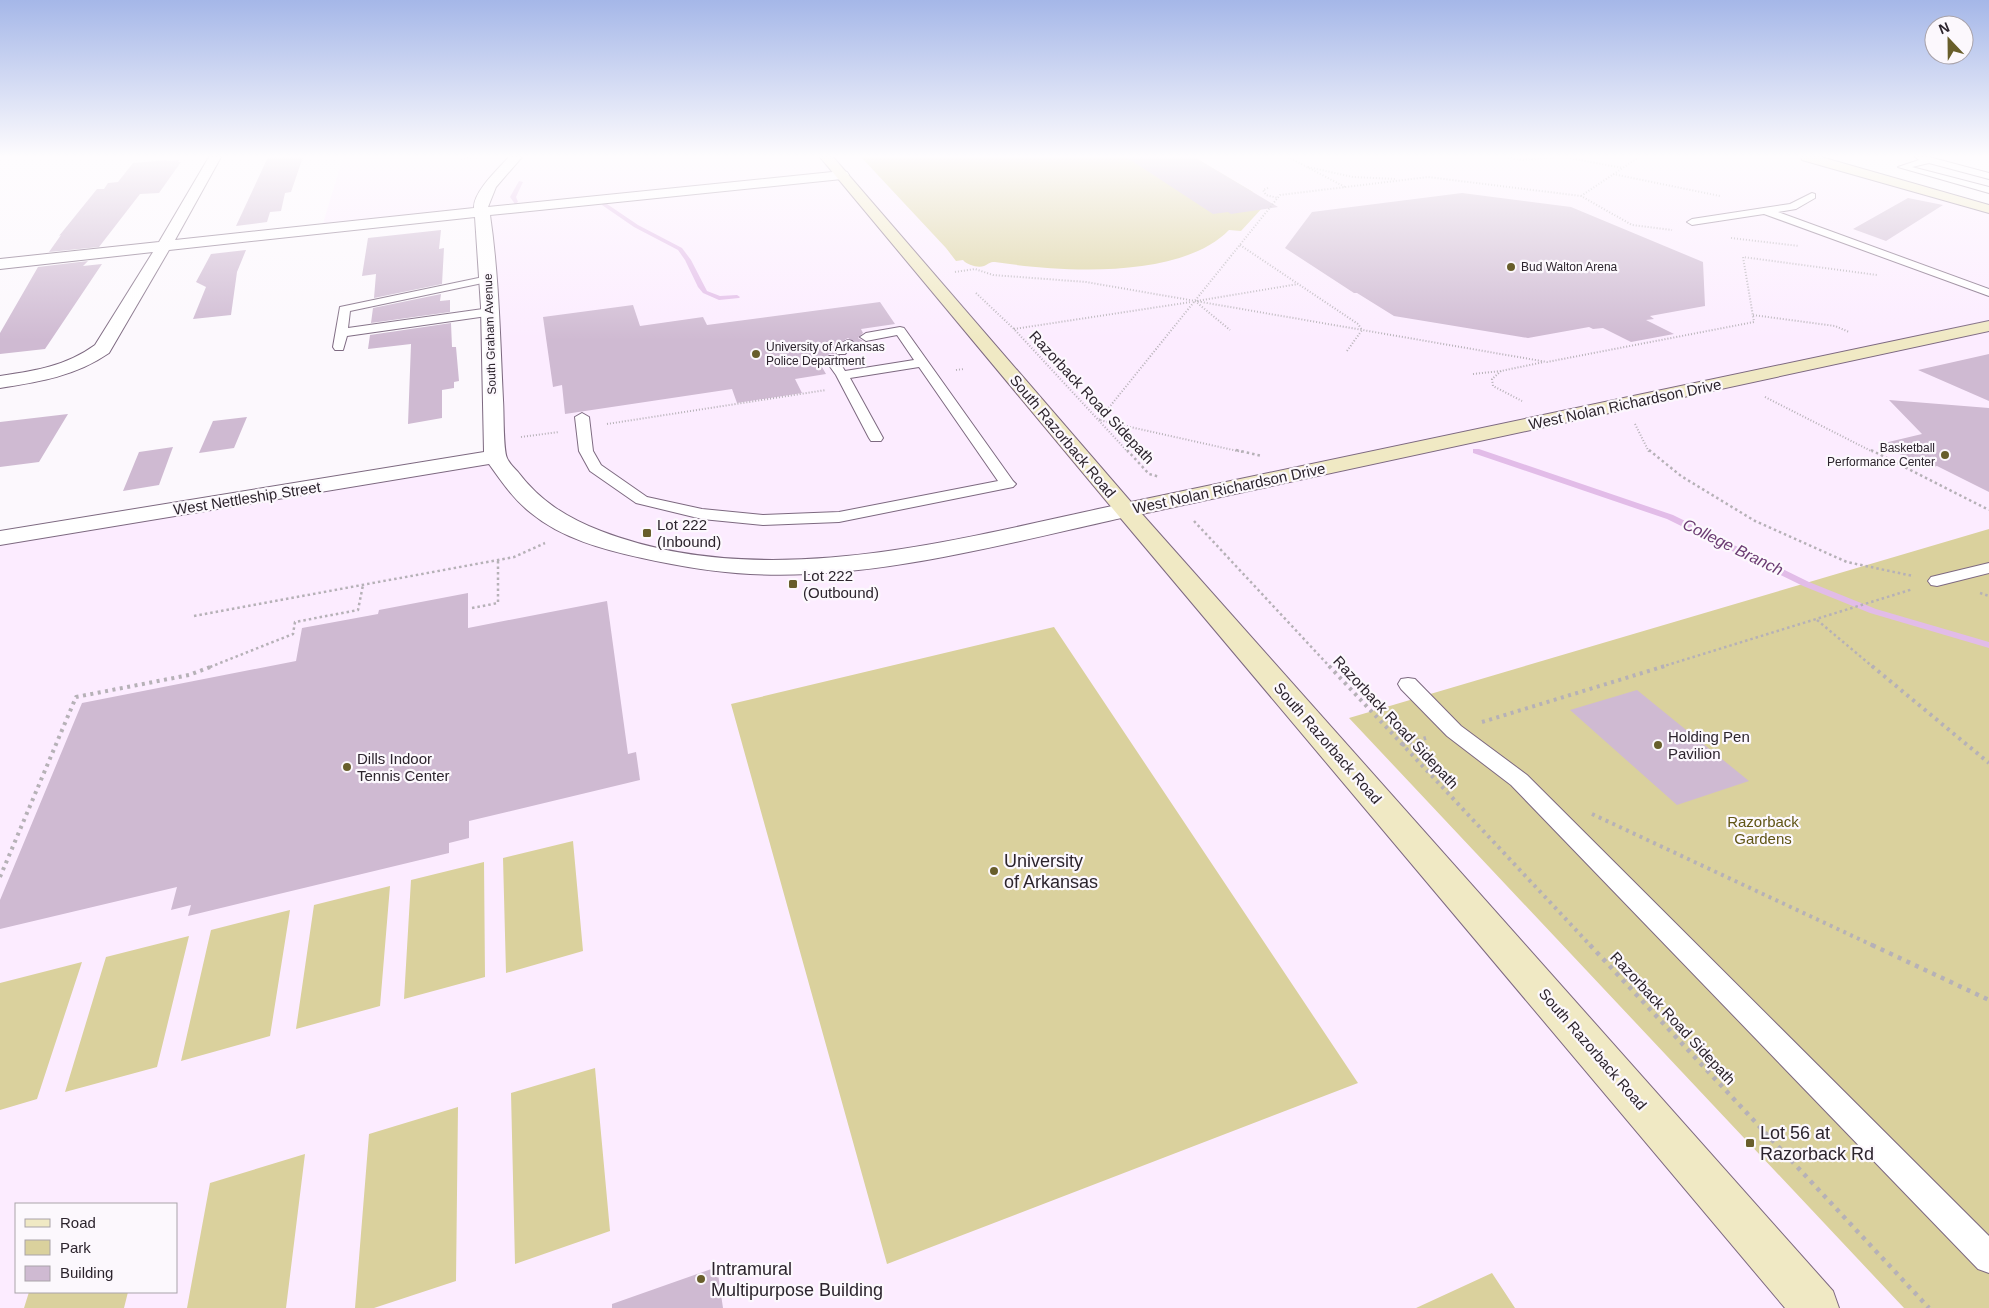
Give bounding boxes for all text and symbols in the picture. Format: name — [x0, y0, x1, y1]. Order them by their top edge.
north arrow — [1924, 15, 1974, 65]
text: N — [1936, 19, 1952, 37]
place label: Bud Walton Arena — [1521, 260, 1618, 274]
marker: Bud Walton Arena — [1505, 261, 1517, 273]
street label: South Graham Avenue — [481, 273, 499, 395]
street label: Razorback Road Sidepath — [1026, 327, 1158, 467]
place label: University of Arkansas Police Department — [766, 340, 885, 368]
marker: University of Arkansas Police Department — [750, 348, 762, 360]
street label: South Razorback Road — [1007, 371, 1119, 501]
street label: West Nolan Richardson Drive — [1527, 375, 1723, 433]
place label: Basketball Performance Center — [1827, 441, 1935, 469]
marker: Basketball Performance Center — [1939, 449, 1951, 461]
street label: West Nolan Richardson Drive — [1131, 459, 1327, 517]
street label: West Nettleship Street — [172, 478, 323, 518]
water label: College Branch — [1680, 515, 1786, 579]
place label: Lot 222 (Inbound) — [657, 516, 721, 550]
marker: Lot 222 (Inbound) — [641, 527, 653, 539]
place label: Lot 222 (Outbound) — [803, 567, 879, 601]
marker: Lot 222 (Outbound) — [787, 578, 799, 590]
street label: Razorback Road Sidepath — [1330, 652, 1462, 792]
street label: South Razorback Road — [1271, 679, 1385, 807]
place label: Holding Pen Pavilion — [1668, 728, 1750, 762]
marker: Holding Pen Pavilion — [1652, 739, 1664, 751]
place label: Dills Indoor Tennis Center — [357, 750, 450, 784]
marker: Dills Indoor Tennis Center — [341, 761, 353, 773]
park label: Razorback Gardens — [1727, 813, 1799, 847]
place label: University of Arkansas — [1004, 851, 1098, 892]
marker: University of Arkansas — [988, 865, 1000, 877]
street label: Razorback Road Sidepath — [1607, 948, 1739, 1088]
street label: South Razorback Road — [1536, 985, 1650, 1113]
place label: Lot 56 at Razorback Rd — [1760, 1123, 1874, 1164]
marker: Lot 56 at Razorback Rd — [1744, 1137, 1756, 1149]
legend — [15, 1203, 178, 1293]
text: Road — [60, 1214, 96, 1231]
text: Park — [60, 1239, 91, 1256]
place label: Intramural Multipurpose Building — [711, 1259, 883, 1300]
text: Building — [60, 1264, 113, 1281]
marker: Intramural Multipurpose Building — [695, 1273, 707, 1285]

